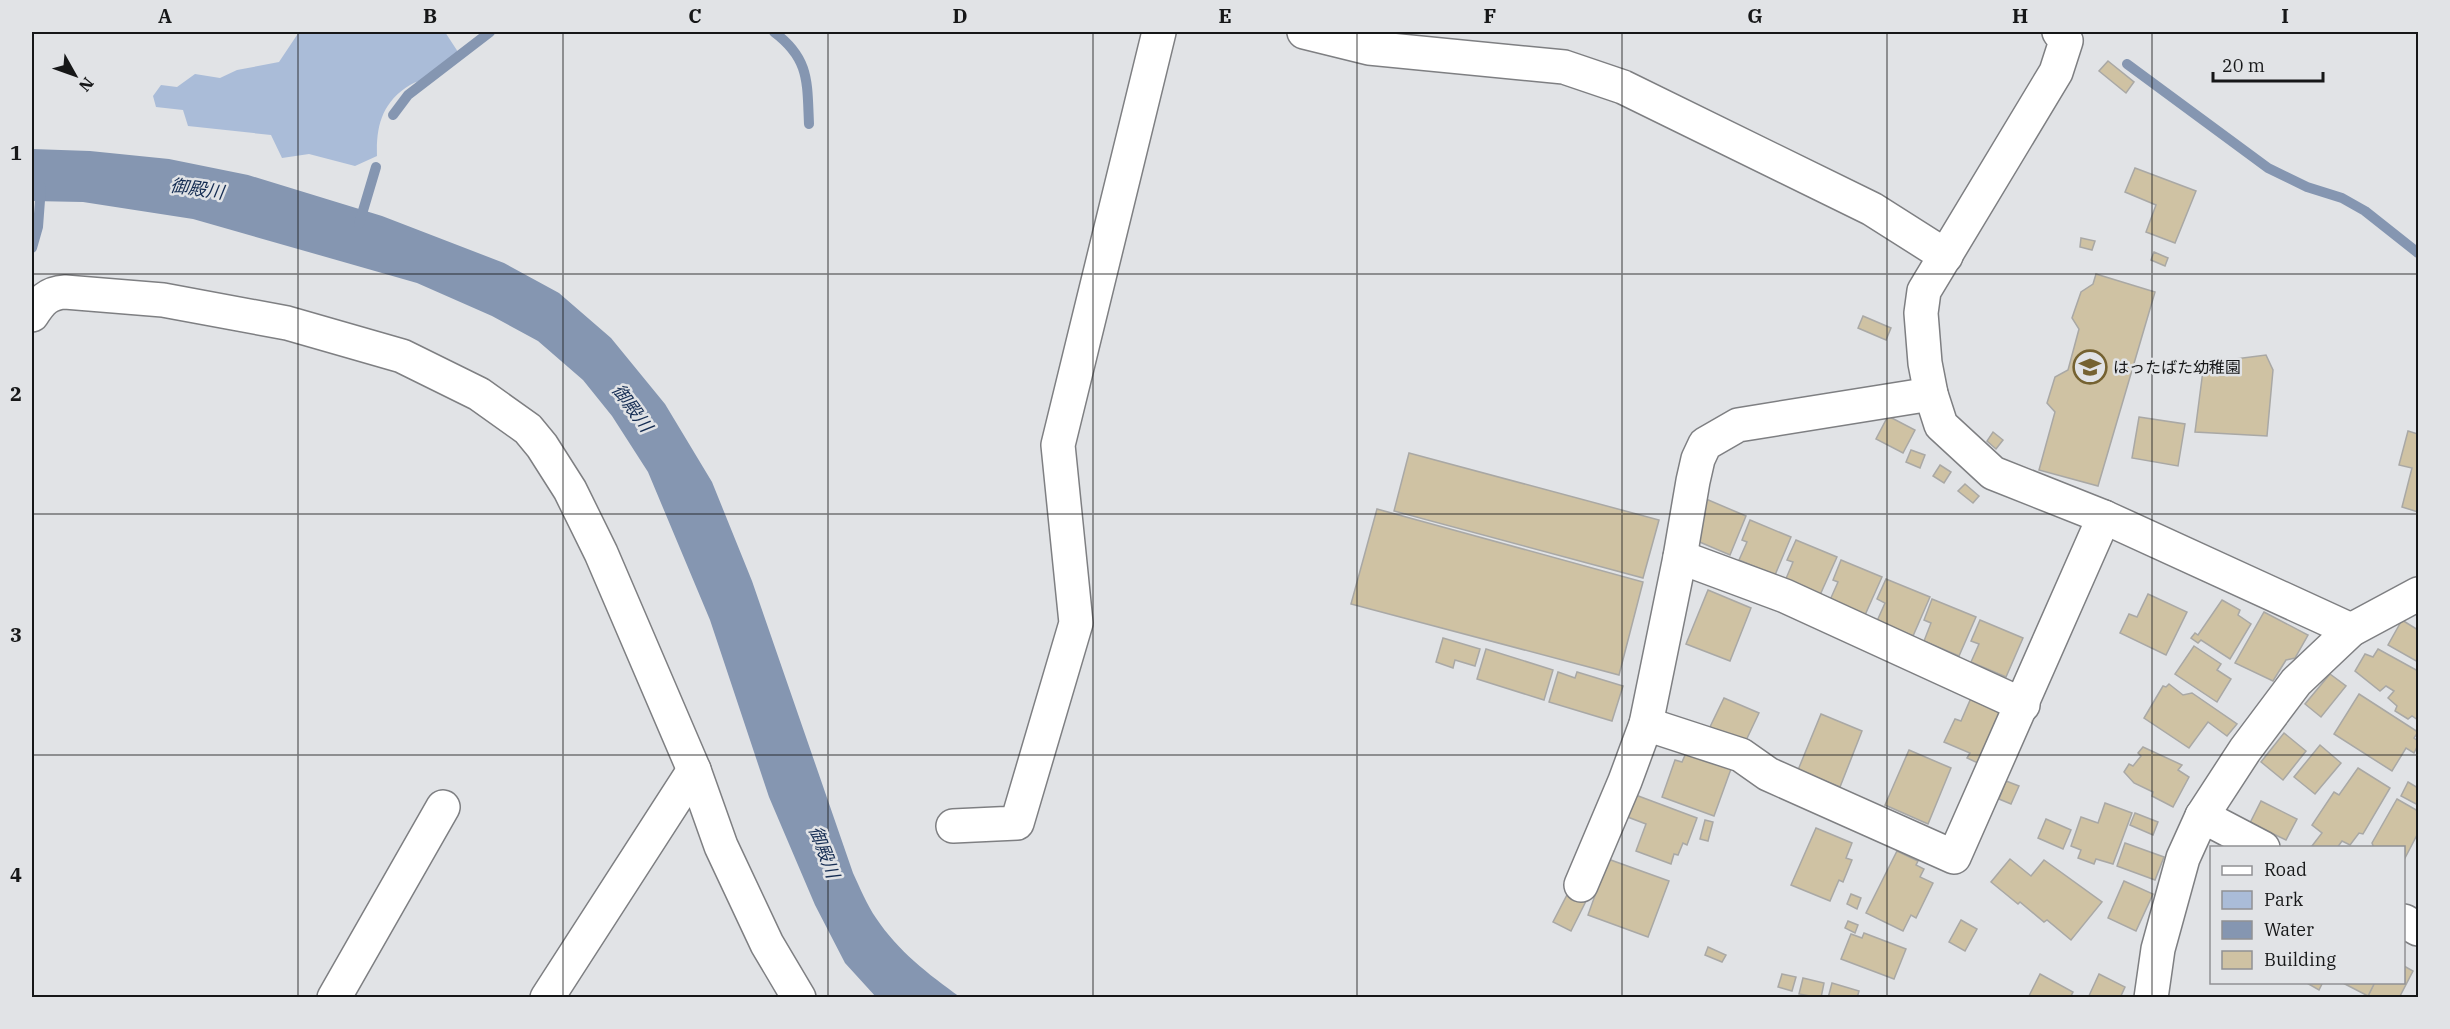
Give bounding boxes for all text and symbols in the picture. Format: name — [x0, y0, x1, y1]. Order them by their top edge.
text: A — [158, 2, 172, 29]
text: B — [423, 2, 437, 29]
text: C — [688, 2, 702, 29]
text: D — [952, 2, 968, 29]
text: E — [1218, 2, 1232, 29]
text: F — [1484, 2, 1496, 29]
text: G — [1747, 2, 1763, 29]
text: H — [2012, 2, 2028, 29]
text: I — [2281, 2, 2289, 29]
north arrow — [45, 45, 105, 105]
scale bar — [2213, 45, 2322, 83]
text: 20 m — [2222, 54, 2265, 77]
text: N — [75, 73, 98, 96]
text: 1 — [10, 139, 22, 166]
water label: 御殿川 — [169, 173, 227, 204]
school or university icon: はったばた幼稚園 — [2072, 349, 2108, 385]
place label: はったばた幼稚園 — [2113, 357, 2241, 377]
water label: 御殿川 — [607, 379, 659, 438]
text: 2 — [10, 380, 22, 407]
text: 3 — [10, 621, 22, 648]
water label: 御殿川 — [804, 822, 846, 883]
legend — [2210, 846, 2405, 984]
text: Road — [2264, 858, 2307, 881]
text: 4 — [10, 861, 22, 888]
text: Park — [2264, 888, 2304, 911]
text: Water — [2264, 918, 2314, 941]
text: Building — [2264, 948, 2336, 971]

